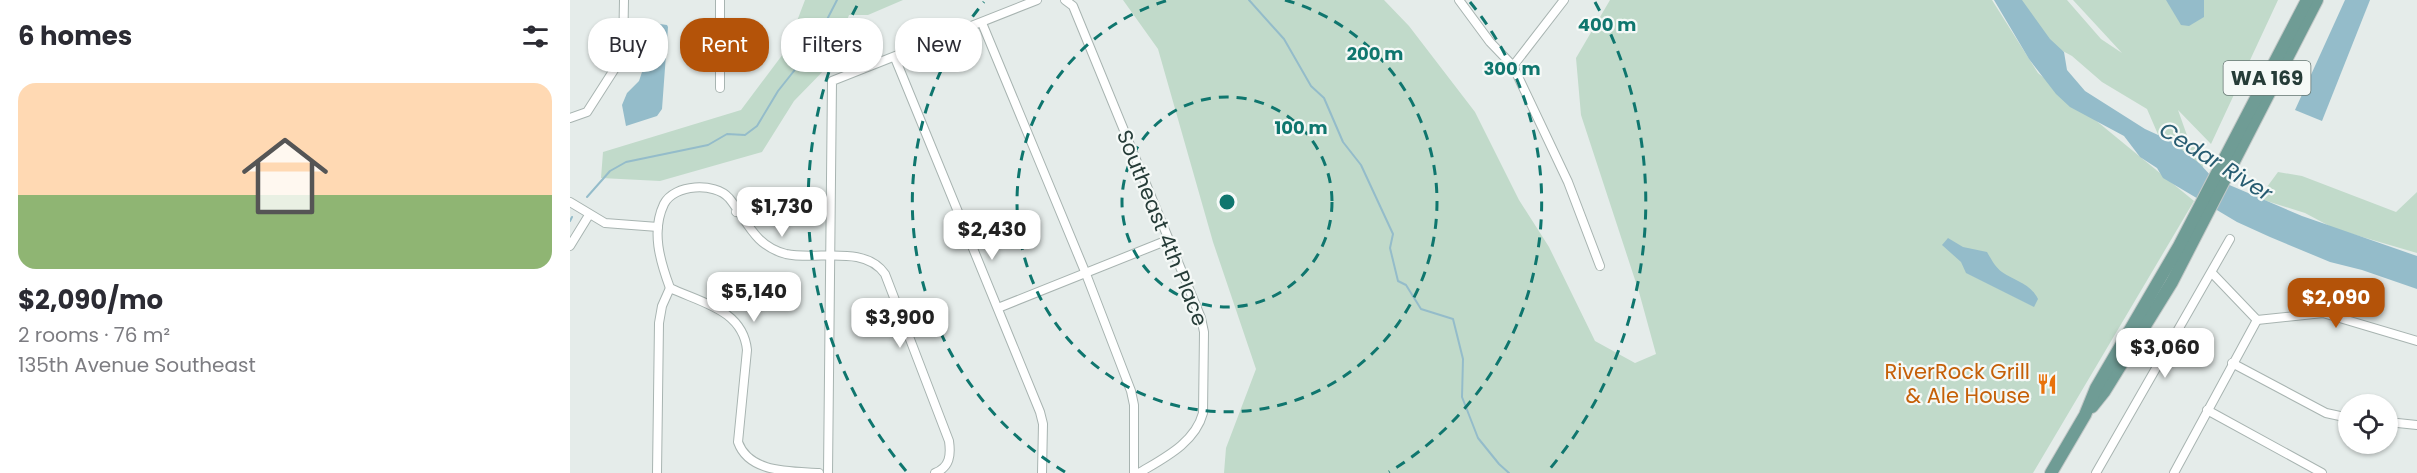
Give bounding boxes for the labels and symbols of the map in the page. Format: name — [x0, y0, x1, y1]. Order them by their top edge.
text: 400 m — [1578, 12, 1636, 37]
text: 200 m — [1347, 41, 1403, 66]
text: 300 m — [1483, 56, 1541, 81]
road number: WA 169 — [2224, 61, 2310, 95]
water label: Cedar River — [2153, 114, 2279, 209]
text: 100 m — [1274, 115, 1328, 140]
street label: Southeast 4th Place — [1110, 126, 1215, 330]
pin: $1,730 — [733, 187, 831, 238]
centre of rings — [1217, 192, 1237, 212]
pin: $2,430 — [943, 210, 1041, 261]
pin: $5,140 — [705, 272, 803, 323]
pin: $2,090 — [2287, 278, 2385, 329]
pin: $3,900 — [851, 298, 949, 349]
pin: $3,060 — [2116, 328, 2214, 379]
place label: RiverRock Grill & Ale House — [1884, 357, 2030, 410]
restaurant icon: RiverRock Grill & Ale House — [2035, 372, 2059, 396]

